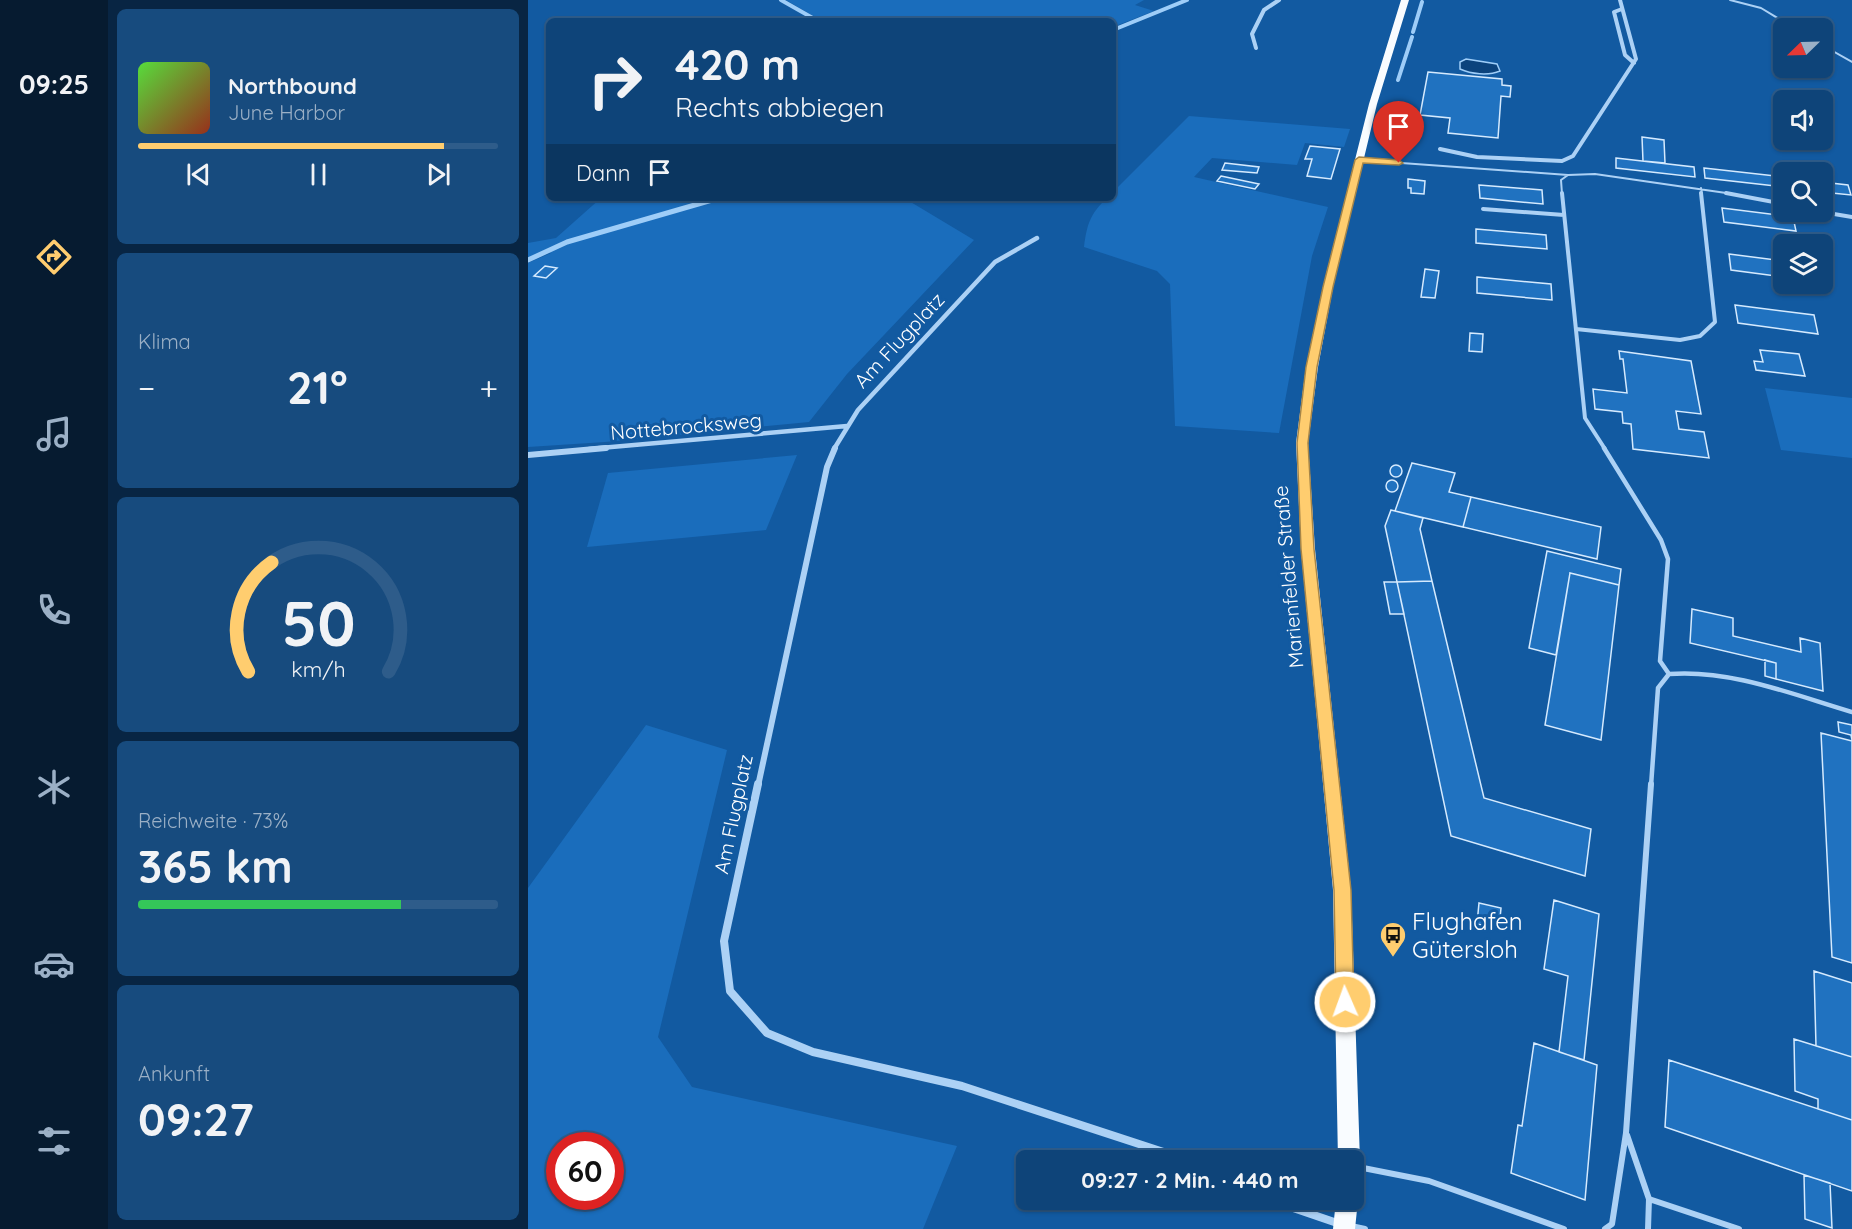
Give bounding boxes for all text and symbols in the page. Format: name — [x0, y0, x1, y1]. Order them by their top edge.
north arrow — [1773, 18, 1833, 78]
map controls — [1773, 18, 1833, 294]
text: 420 m — [675, 38, 800, 91]
icon: right — [576, 42, 654, 120]
text: 09:25 — [19, 67, 89, 101]
text: Northbound — [228, 72, 357, 100]
text: Rechts abbiegen — [675, 90, 884, 124]
button: sound — [1773, 90, 1833, 150]
text: June Harbor — [228, 100, 345, 125]
pin — [1373, 101, 1424, 163]
icon: arrive — [1382, 110, 1415, 143]
icon: arrive — [643, 156, 676, 189]
icon: previous — [182, 158, 215, 191]
icon: pause — [302, 158, 335, 191]
icon: next — [422, 158, 455, 191]
text: Dann — [576, 159, 631, 187]
button: search — [1773, 162, 1833, 222]
button: layers — [1773, 234, 1833, 294]
icon: directions — [33, 236, 75, 278]
street label: Am Flugplatz — [848, 287, 950, 393]
text: Klima — [138, 329, 191, 354]
text: 21° — [287, 359, 348, 415]
text: − — [138, 367, 155, 408]
text: + — [479, 367, 498, 408]
street label: Nottebrocksweg — [609, 407, 763, 445]
icon: music — [33, 413, 75, 455]
street label: Marienfelder Straße — [1268, 485, 1308, 669]
text: 50 — [281, 584, 355, 662]
icon: phone — [33, 589, 75, 631]
text: km/h — [291, 656, 345, 682]
street label: Am Flugplatz — [708, 752, 758, 876]
icon: climate — [33, 766, 75, 808]
text: Reichweite · 73% — [138, 808, 288, 833]
text: 365 km — [138, 838, 293, 894]
place label: Flughafen Gütersloh — [1412, 906, 1523, 964]
bus stop icon: Flughafen Gütersloh — [1378, 920, 1408, 958]
icon: car — [33, 943, 75, 985]
position arrow — [1313, 970, 1377, 1034]
text: Ankunft — [138, 1061, 210, 1086]
text: 09:27 — [138, 1091, 254, 1147]
icon: filters — [33, 1120, 75, 1162]
speed limit sign: 60 — [546, 1132, 624, 1210]
text: 09:27 · 2 Min. · 440 m — [1081, 1166, 1299, 1194]

